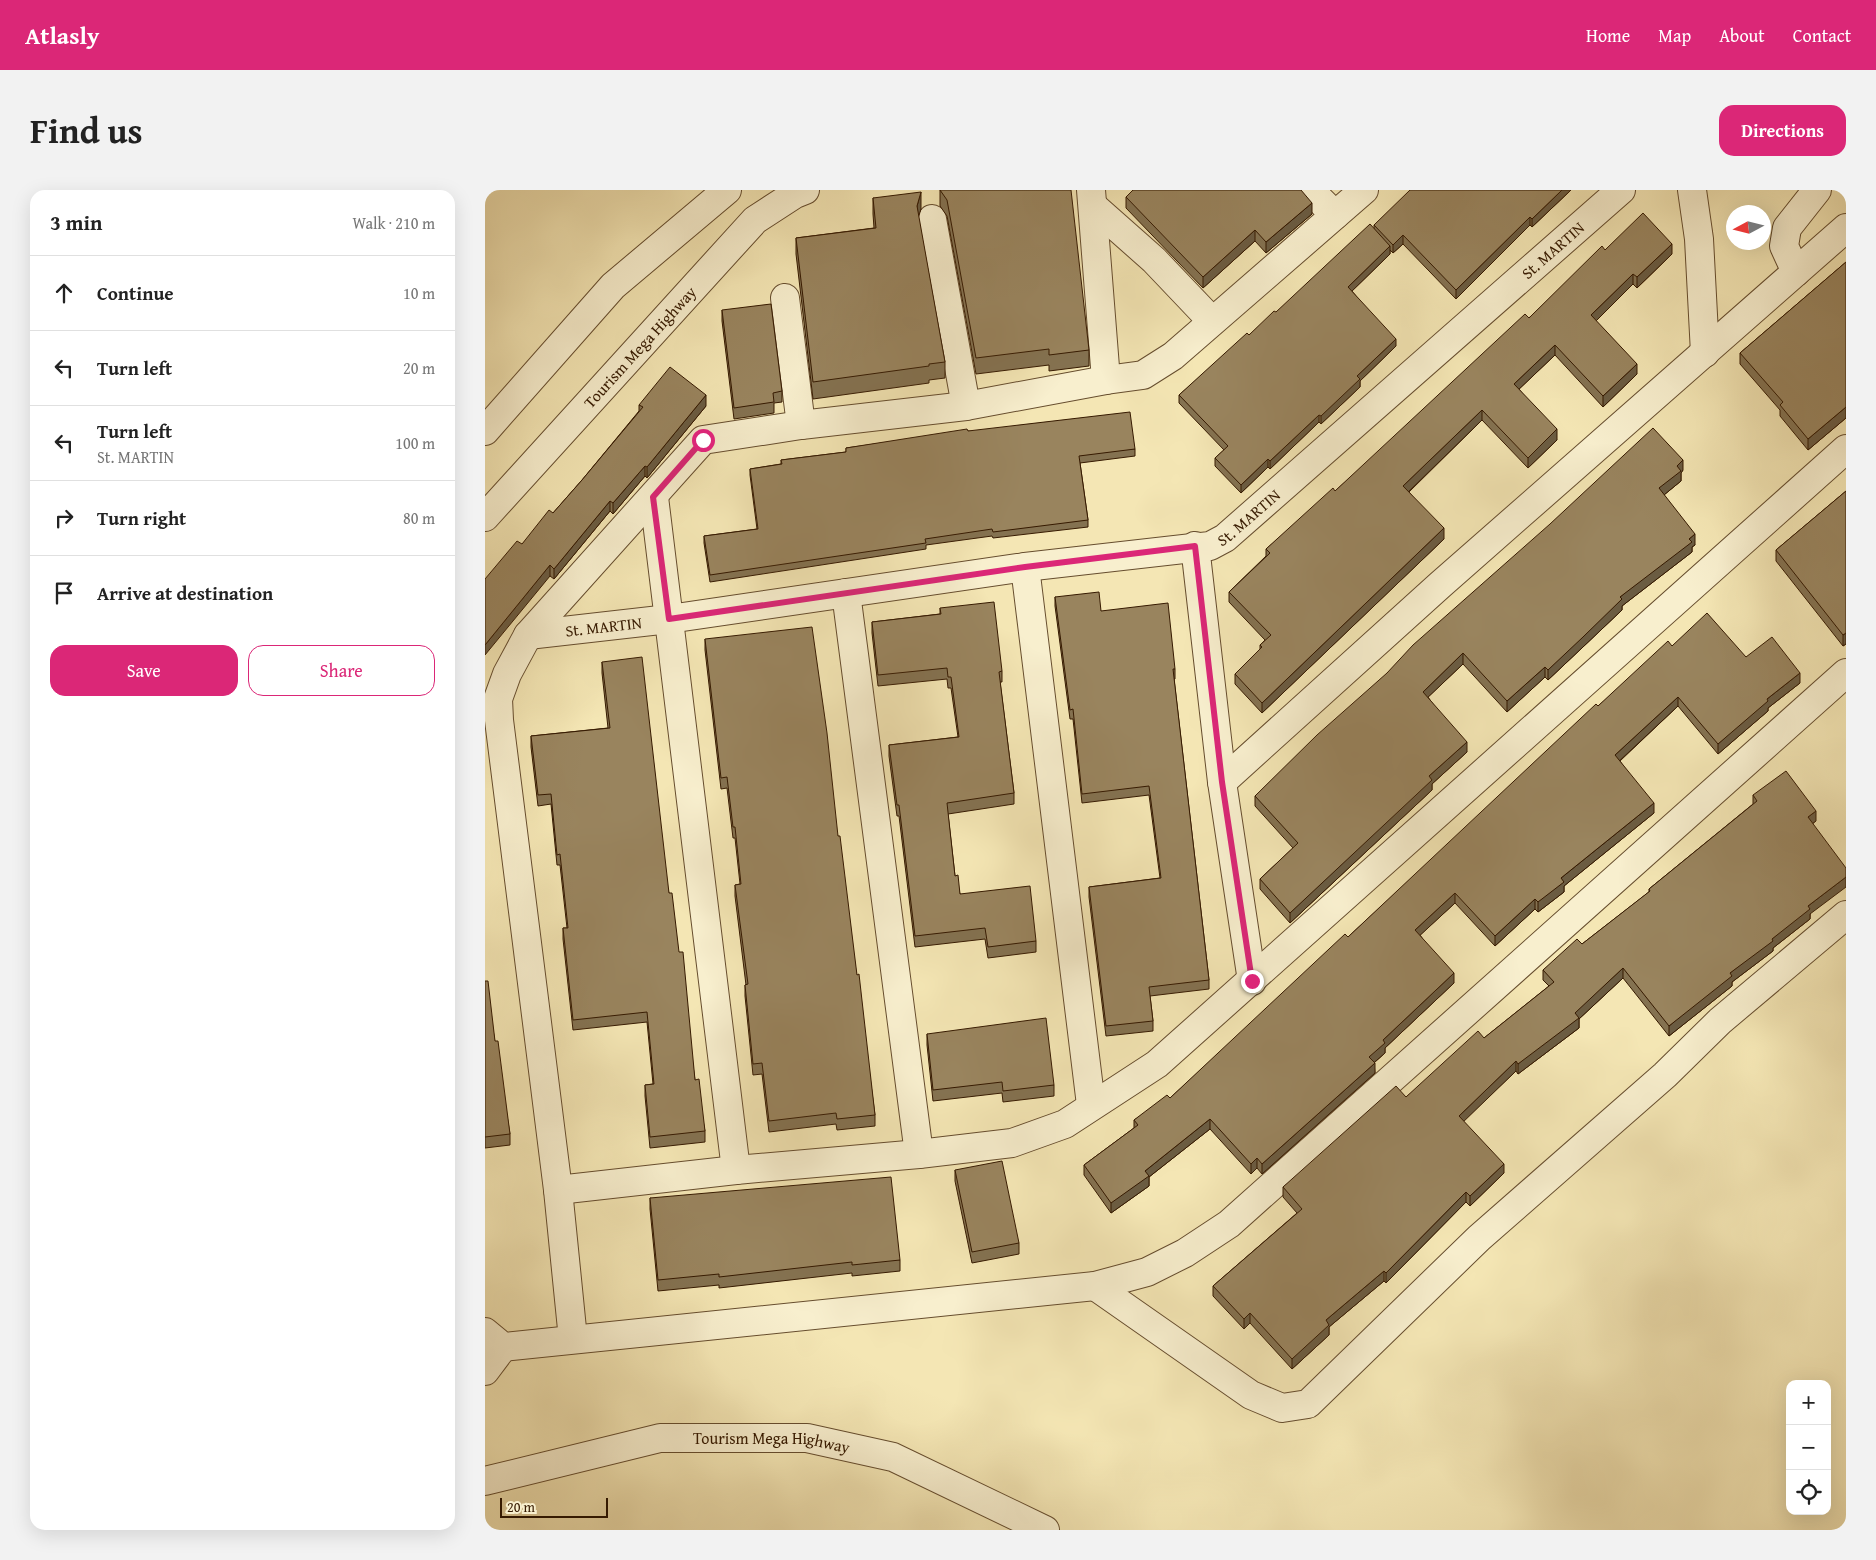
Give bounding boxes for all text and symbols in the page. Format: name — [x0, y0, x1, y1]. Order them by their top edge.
text: Atlasly — [25, 18, 99, 53]
text: Home — [1586, 22, 1630, 49]
text: Map — [1658, 22, 1691, 49]
text: About — [1719, 22, 1765, 49]
text: Contact — [1793, 22, 1851, 49]
text: Find us — [30, 105, 143, 156]
button: Directions — [1719, 105, 1846, 156]
north arrow — [1726, 205, 1771, 250]
text: 3 min — [50, 207, 102, 238]
text: Walk · 210 m — [352, 211, 435, 235]
street label: St. MARTIN — [1516, 215, 1590, 285]
icon: ahead — [50, 279, 78, 307]
text: Continue — [97, 279, 174, 307]
street label: Tourism Mega Highway — [578, 280, 702, 413]
text: 10 m — [403, 281, 435, 305]
icon: left — [50, 354, 78, 382]
text: Turn left — [97, 354, 172, 382]
text: 20 m — [403, 356, 435, 380]
text: Turn left — [97, 417, 172, 445]
icon: left — [50, 429, 78, 457]
route start — [692, 429, 715, 452]
text: 100 m — [395, 431, 435, 455]
text: St. MARTIN — [97, 445, 174, 469]
street label: St. MARTIN — [1213, 483, 1286, 552]
icon: right — [50, 504, 78, 532]
text: Turn right — [97, 504, 186, 532]
text: 80 m — [403, 506, 435, 530]
icon: arrive — [50, 579, 78, 607]
text: Arrive at destination — [97, 579, 273, 607]
street label: St. MARTIN — [564, 610, 644, 643]
button: Save — [50, 645, 238, 696]
button: Share — [248, 645, 435, 696]
route end — [1241, 970, 1264, 993]
map controls — [1786, 1380, 1831, 1515]
button: + — [1786, 1380, 1831, 1425]
button: − — [1786, 1425, 1831, 1470]
street label: Tourism Mega Highway — [693, 1426, 852, 1459]
button: locate — [1786, 1470, 1831, 1515]
scale bar — [500, 1495, 607, 1518]
text: 20 m — [507, 1497, 535, 1517]

